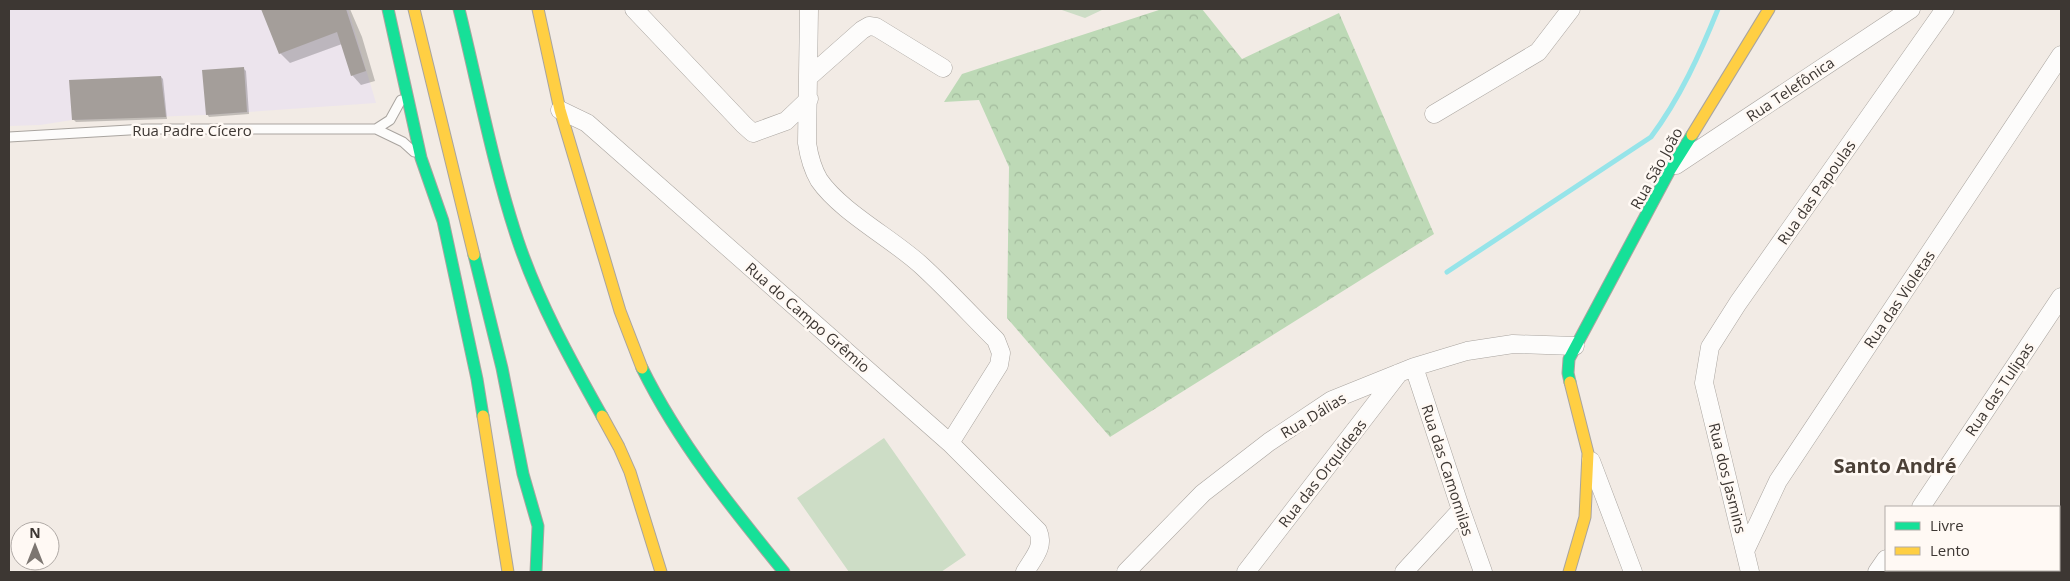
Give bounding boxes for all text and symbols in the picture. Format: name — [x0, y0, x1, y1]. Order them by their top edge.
street label: Rua Telefônica — [1742, 52, 1838, 126]
street label: Rua Padre Cícero — [132, 120, 252, 140]
street label: Rua São João — [1625, 124, 1687, 212]
street label: Rua das Papoulas — [1772, 136, 1860, 248]
street label: Rua das Violetas — [1859, 246, 1939, 352]
street label: Rua do Campo Grêmio — [742, 257, 874, 377]
street label: Rua das Tulipas — [1960, 338, 2038, 440]
street label: Rua Dálias — [1277, 388, 1349, 442]
street label: Rua das Camomilas — [1417, 402, 1479, 538]
street label: Rua das Orquídeas — [1273, 415, 1371, 531]
street label: Rua dos Jasmins — [1705, 421, 1751, 535]
district label: Santo André — [1834, 452, 1957, 479]
legend — [1885, 506, 2060, 571]
text: Livre — [1930, 515, 1964, 535]
north arrow — [10, 521, 60, 571]
text: N — [29, 523, 41, 542]
text: Lento — [1930, 540, 1970, 560]

